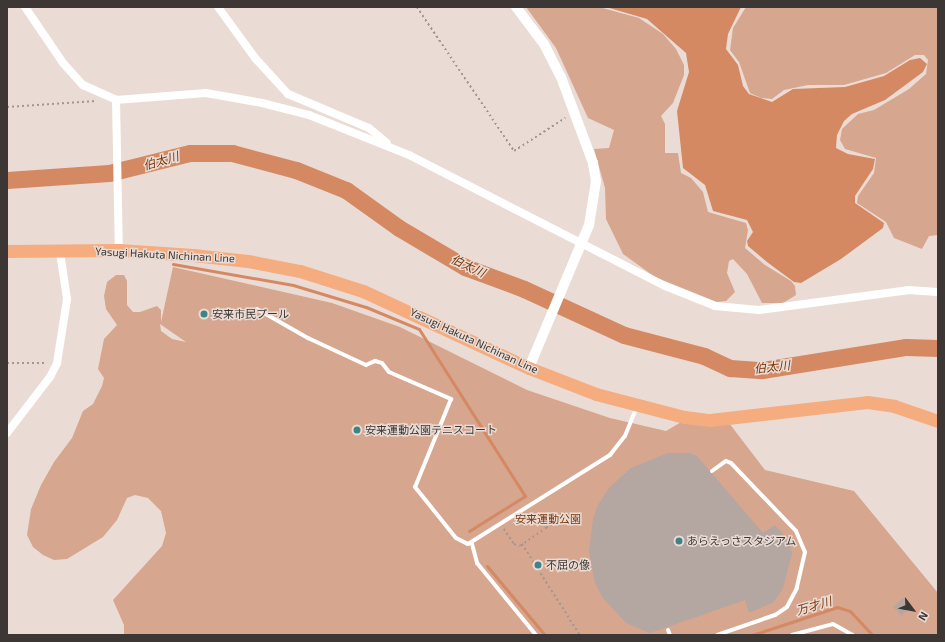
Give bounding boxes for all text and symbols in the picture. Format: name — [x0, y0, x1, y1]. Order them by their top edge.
water label: 伯太川 — [142, 149, 180, 173]
street label: Yasugi Hakuta Nichinan Line — [95, 245, 235, 265]
water label: 伯太川 — [449, 252, 487, 280]
street label: Yasugi Hakuta Nichinan Line — [408, 305, 540, 377]
place label: 安来市民プール — [212, 307, 289, 321]
marker: 安来市民プール — [199, 309, 209, 319]
water label: 伯太川 — [753, 358, 791, 376]
place label: 安来運動公園テニスコート — [365, 423, 497, 437]
marker: 安来運動公園テニスコート — [352, 425, 362, 435]
park label: 安来運動公園 — [515, 512, 581, 526]
place label: あらえっさスタジアム — [687, 534, 797, 548]
marker: あらえっさスタジアム — [674, 536, 684, 546]
place label: 不屈の像 — [546, 558, 590, 572]
marker: 不屈の像 — [533, 560, 543, 570]
north arrow — [893, 590, 933, 630]
water label: 万才川 — [795, 594, 833, 618]
text: N — [916, 610, 931, 623]

